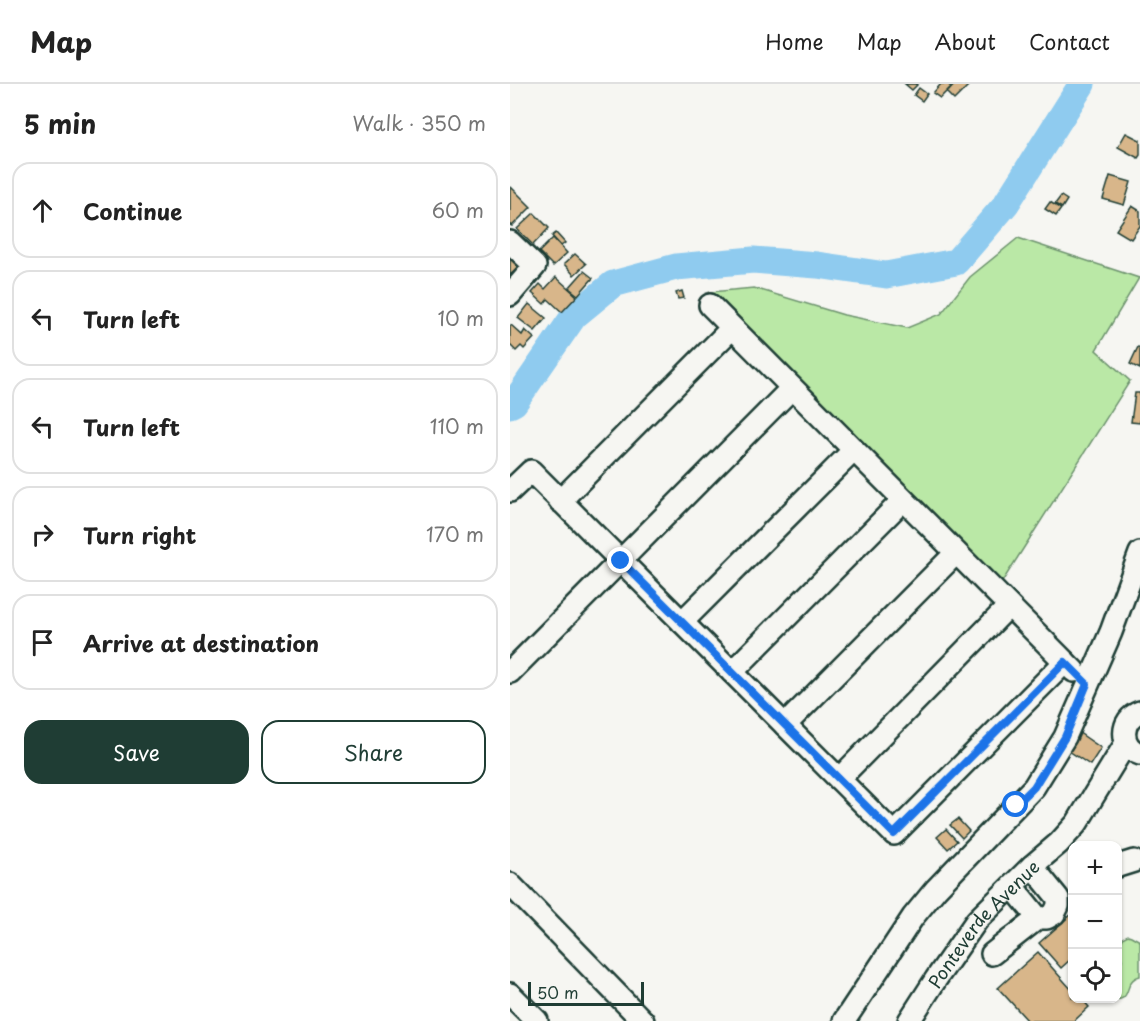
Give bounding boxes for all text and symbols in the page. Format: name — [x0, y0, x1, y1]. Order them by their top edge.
text: Map — [30, 20, 92, 63]
text: Home — [765, 25, 824, 57]
text: Map — [857, 25, 902, 57]
text: About — [935, 25, 996, 57]
text: Contact — [1029, 25, 1110, 57]
text: 5 min — [24, 104, 96, 143]
text: Walk · 350 m — [353, 108, 486, 138]
icon: ahead — [26, 194, 59, 227]
text: Continue — [83, 194, 182, 227]
text: 60 m — [432, 195, 484, 225]
icon: left — [26, 302, 59, 335]
text: Turn left — [83, 302, 180, 335]
text: 10 m — [437, 303, 484, 333]
icon: left — [26, 410, 59, 443]
text: Turn left — [83, 410, 180, 443]
text: 110 m — [430, 411, 484, 441]
icon: right — [26, 518, 59, 551]
text: Turn right — [83, 518, 196, 551]
text: 170 m — [426, 519, 484, 549]
route end — [607, 547, 633, 573]
icon: arrive — [26, 626, 59, 659]
text: Arrive at destination — [83, 626, 319, 659]
button: Save — [24, 720, 249, 784]
button: Share — [261, 720, 486, 784]
route start — [1002, 791, 1028, 817]
map controls — [1068, 841, 1122, 1003]
button: + — [1068, 841, 1122, 895]
street label: Ponteverde Avenue — [920, 852, 1045, 993]
button: − — [1068, 895, 1122, 949]
button: locate — [1068, 949, 1122, 1003]
scale bar — [528, 979, 644, 1006]
text: 50 m — [537, 980, 578, 1004]

